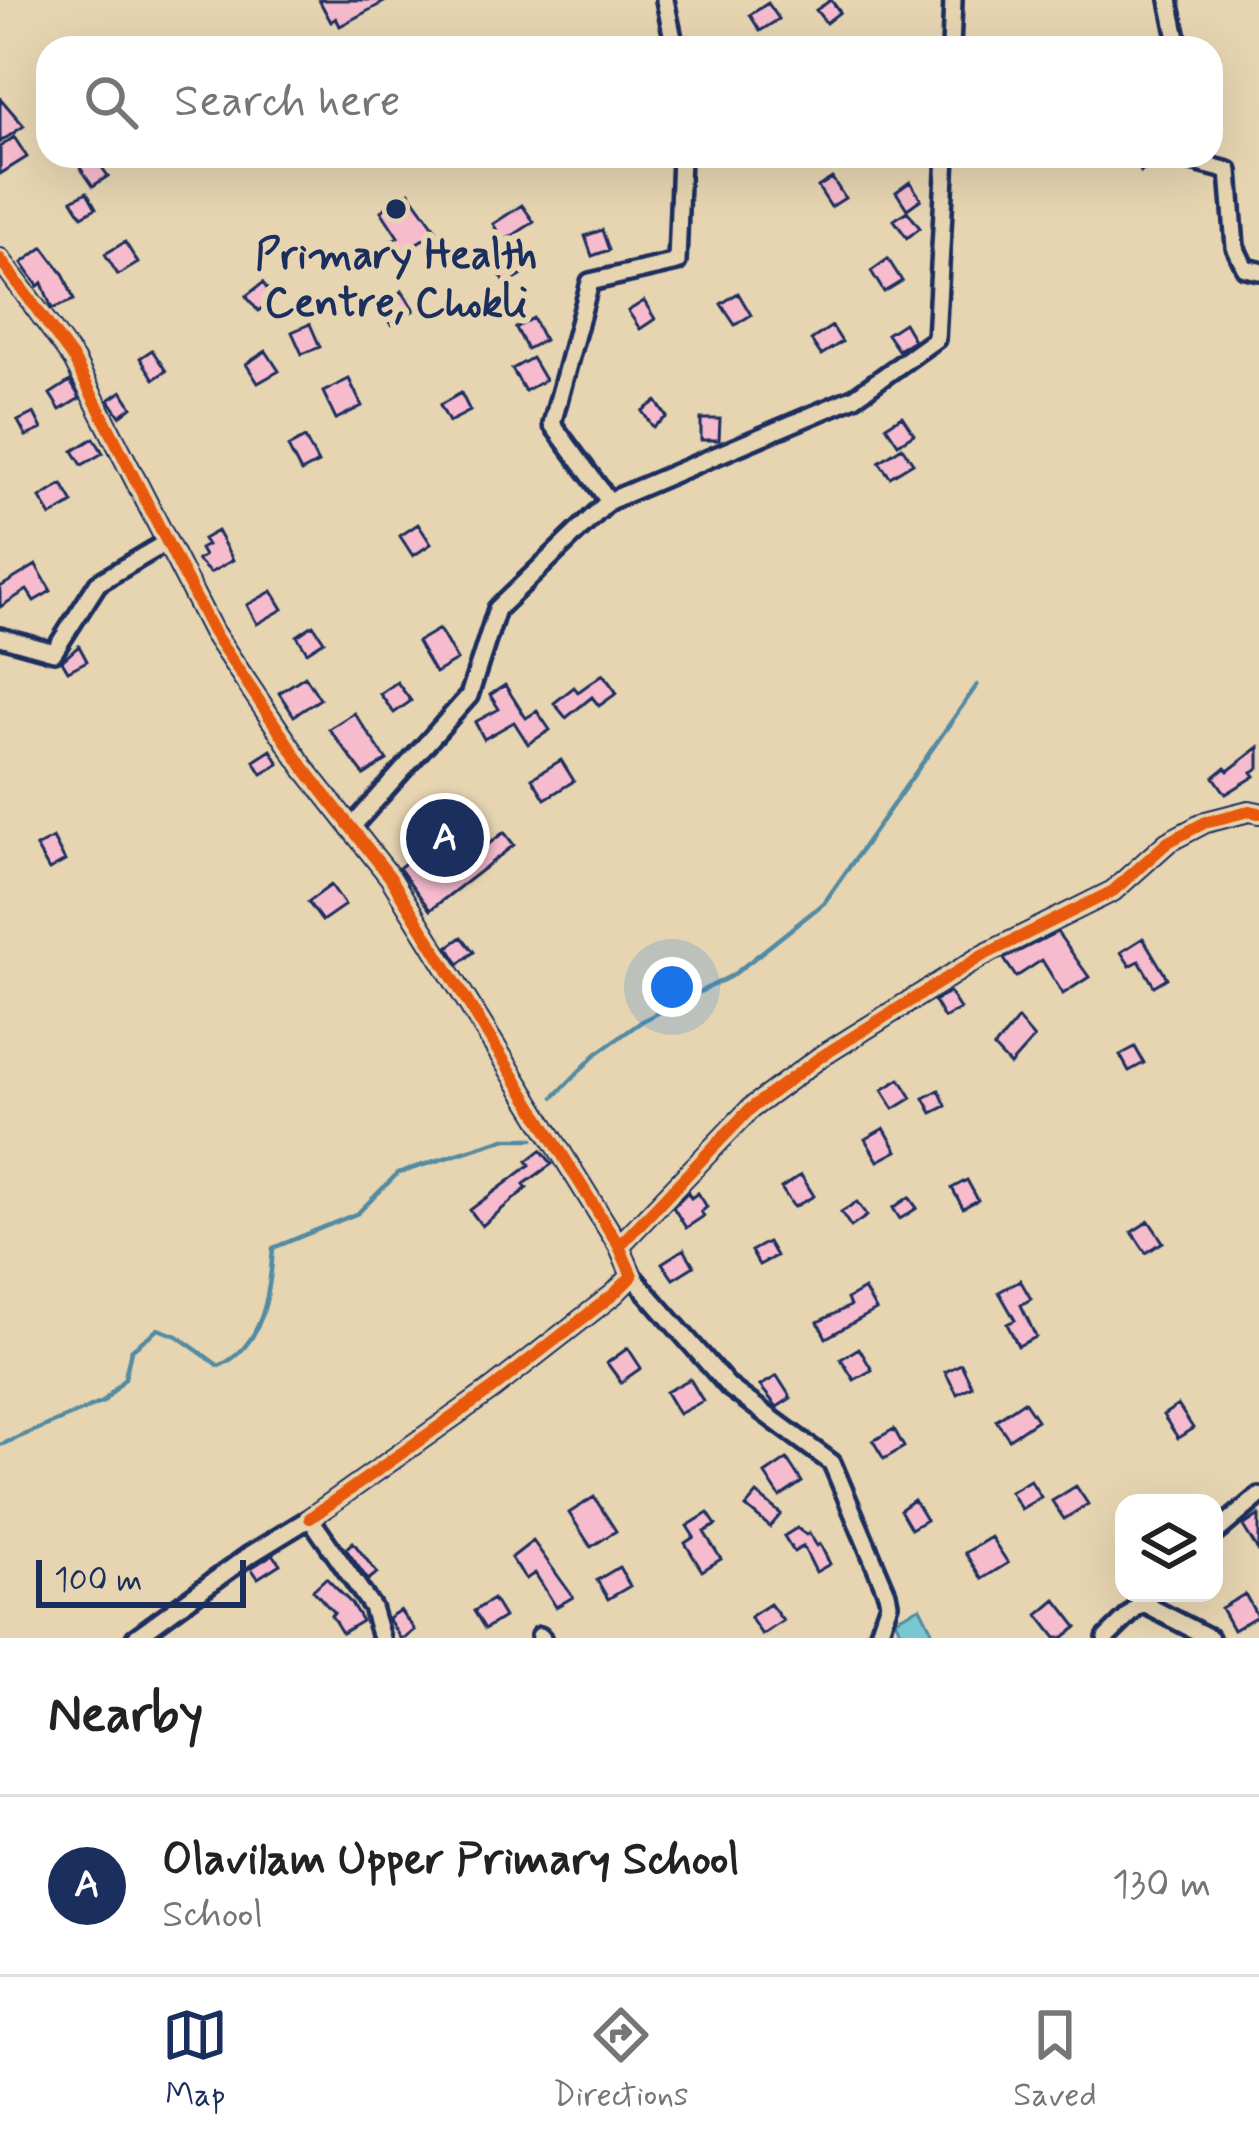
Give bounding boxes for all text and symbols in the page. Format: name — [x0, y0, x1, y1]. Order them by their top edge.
search box — [36, 36, 1223, 168]
icon: search — [78, 69, 144, 135]
text: Search here — [174, 73, 401, 132]
marker: Primary Health Centre, Chokli — [383, 196, 409, 222]
place label: Primary Health Centre, Chokli — [255, 229, 537, 332]
pin: A — [406, 793, 484, 883]
your location — [642, 957, 702, 1017]
map controls — [1115, 1494, 1223, 1602]
button: layers — [1115, 1494, 1223, 1602]
scale bar — [36, 1554, 246, 1607]
text: 100 m — [54, 1559, 143, 1603]
text: Nearby — [48, 1683, 203, 1749]
text: Olavilam Upper Primary School — [162, 1831, 739, 1890]
text: A — [74, 1860, 100, 1911]
text: 130 m — [1112, 1860, 1211, 1911]
text: School — [162, 1890, 263, 1941]
tab: Map — [162, 2002, 228, 2118]
tab: Directions — [553, 2002, 689, 2118]
tab: Saved — [1013, 2002, 1097, 2118]

